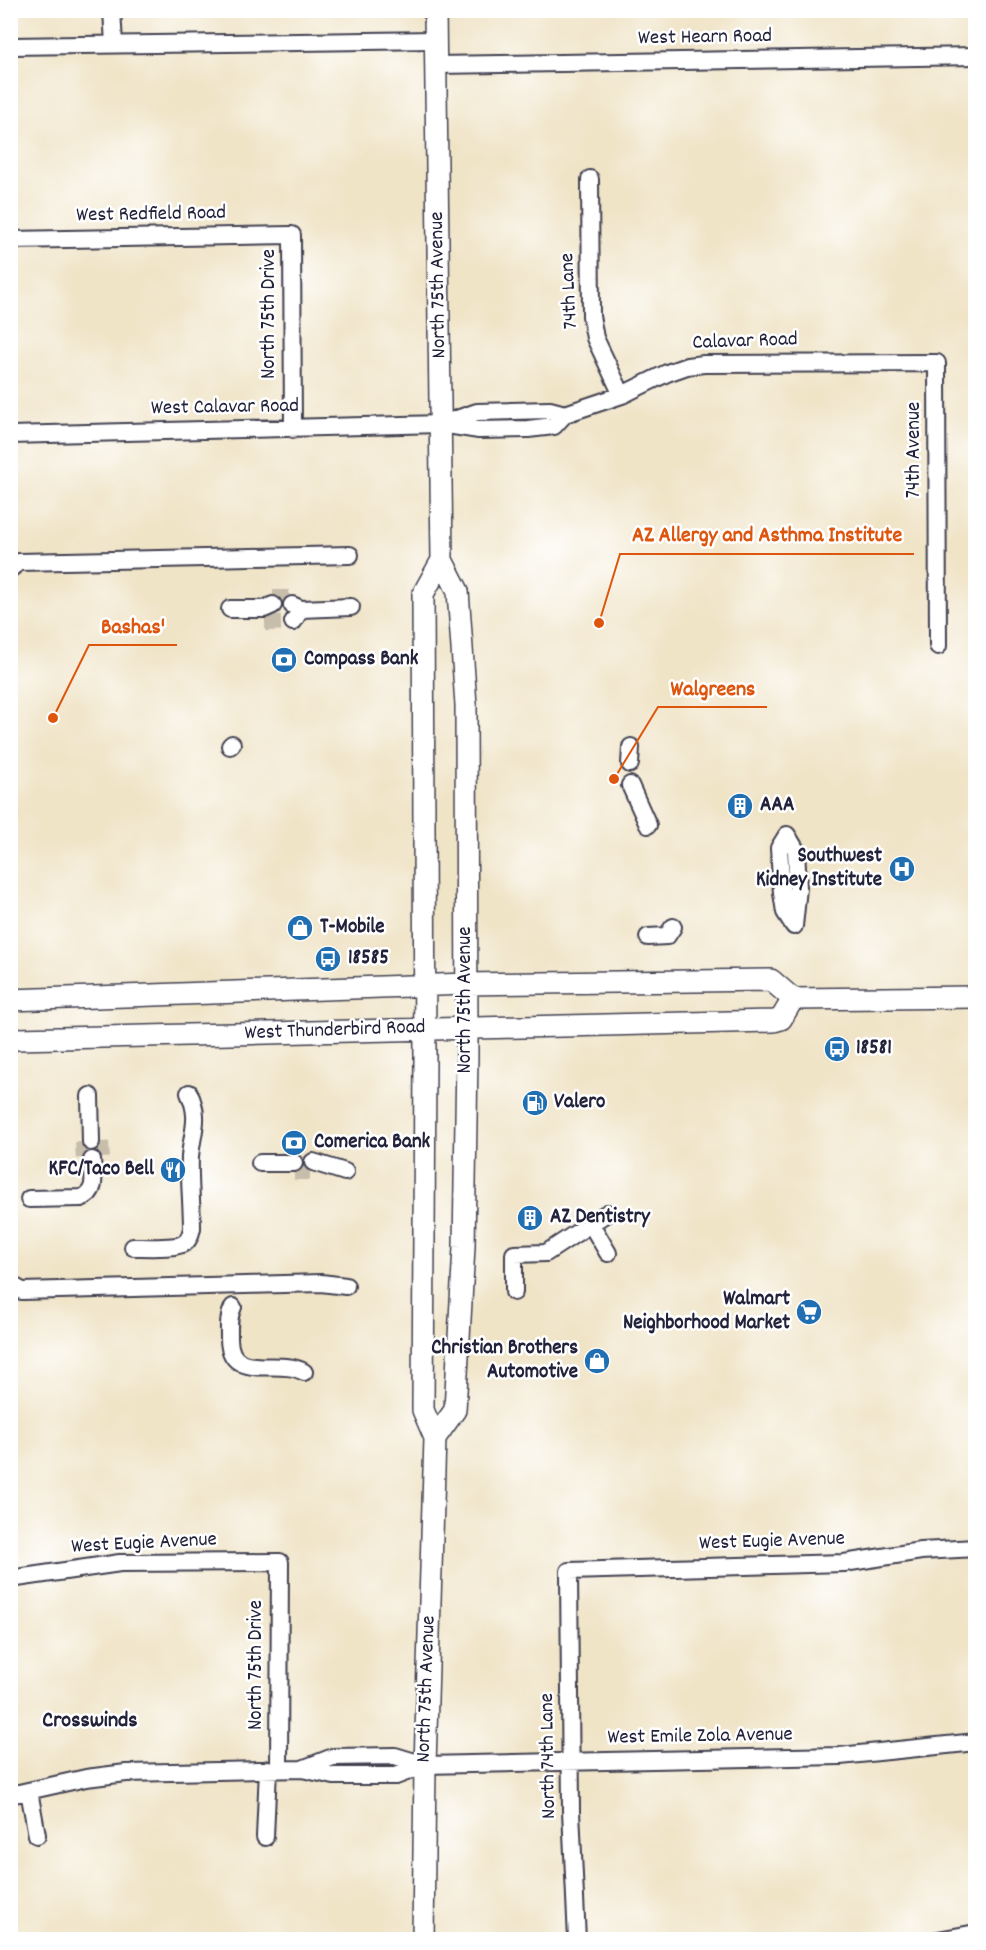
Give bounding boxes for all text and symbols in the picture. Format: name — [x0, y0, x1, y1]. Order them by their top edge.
street label: West Hearn Road — [638, 22, 772, 54]
street label: West Redfield Road — [76, 199, 226, 231]
street label: North 75th Avenue — [423, 211, 455, 359]
street label: North 75th Drive — [255, 249, 285, 379]
street label: 74th Lane — [553, 252, 587, 330]
street label: Calavar Road — [692, 325, 798, 359]
street label: West Calavar Road — [151, 392, 299, 424]
street label: 74th Avenue — [900, 402, 930, 498]
callout: AZ Allergy and Asthma Institute — [620, 514, 914, 554]
text: AZ Allergy and Asthma Institute — [632, 521, 902, 552]
callout: Bashas' — [89, 605, 177, 645]
text: Bashas' — [101, 613, 165, 644]
bank icon: Compass Bank — [269, 645, 299, 675]
place label: Compass Bank — [304, 645, 419, 675]
callout: Walgreens — [658, 667, 767, 707]
text: Walgreens — [671, 675, 755, 706]
building icon: AAA — [725, 791, 755, 821]
place label: AAA — [760, 791, 794, 821]
place label: Southwest Kidney Institute — [756, 842, 882, 896]
hospital icon: Southwest Kidney Institute — [887, 854, 917, 884]
shop icon: T-Mobile — [285, 913, 315, 943]
place label: T-Mobile — [320, 913, 384, 943]
street label: North 75th Avenue — [451, 926, 481, 1074]
bus stop icon: 18585 — [313, 944, 343, 974]
place label: 18585 — [348, 944, 389, 974]
street label: West Thunderbird Road — [244, 1013, 426, 1049]
bus stop icon: 18581 — [822, 1034, 852, 1064]
place label: 18581 — [856, 1034, 892, 1064]
fuel station icon: Valero — [520, 1088, 550, 1118]
place label: Valero — [554, 1088, 605, 1118]
bank icon: Comerica Bank — [279, 1128, 309, 1158]
place label: Comerica Bank — [314, 1128, 431, 1158]
place label: KFC/Taco Bell — [49, 1155, 155, 1185]
restaurant icon: KFC/Taco Bell — [158, 1155, 188, 1185]
building icon: AZ Dentistry — [515, 1203, 545, 1233]
place label: AZ Dentistry — [550, 1203, 651, 1233]
place label: Walmart Neighborhood Market — [623, 1285, 790, 1339]
supermarket icon: Walmart Neighborhood Market — [794, 1297, 824, 1327]
place label: Christian Brothers Automotive — [431, 1334, 578, 1388]
shop icon: Christian Brothers Automotive — [582, 1346, 612, 1376]
street label: West Eugie Avenue — [699, 1524, 845, 1560]
street label: West Eugie Avenue — [70, 1525, 218, 1563]
street label: North 75th Drive — [242, 1600, 272, 1730]
street label: North 75th Avenue — [409, 1615, 445, 1763]
street label: North 74th Lane — [533, 1693, 565, 1819]
district label: Crosswinds — [42, 1706, 138, 1737]
street label: West Emile Zola Avenue — [607, 1720, 793, 1754]

